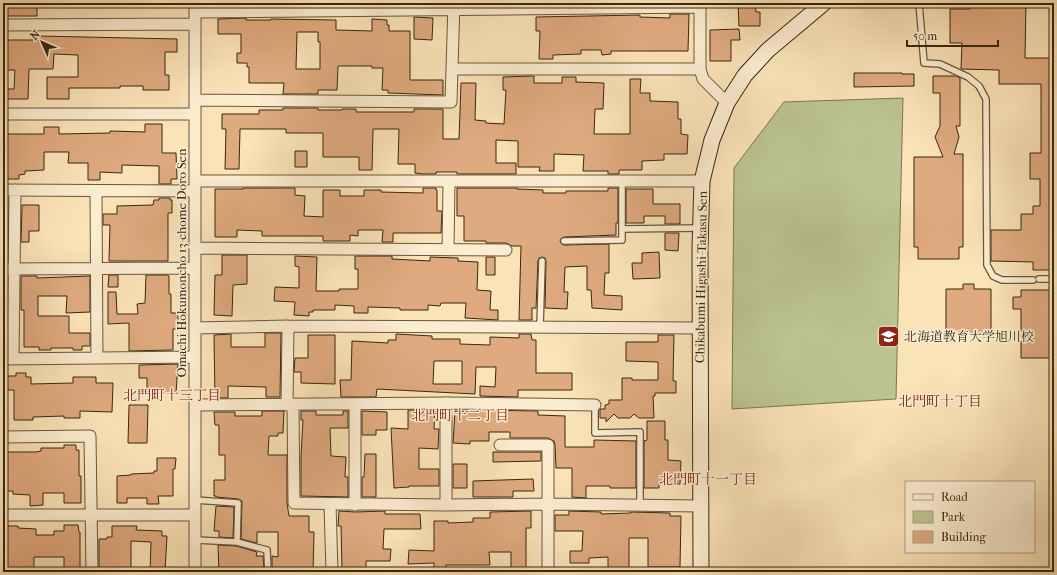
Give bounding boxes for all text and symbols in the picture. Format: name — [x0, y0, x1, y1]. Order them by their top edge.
north arrow — [22, 22, 62, 62]
scale bar — [907, 22, 998, 48]
text: N — [28, 27, 43, 43]
text: 50 m — [913, 29, 937, 43]
street label: Omachi Hokumoncho 13-chome Doro Sen — [174, 148, 189, 378]
street label: Chikabumi Higashi-Takasu Sen — [692, 190, 710, 363]
school or university icon: 北海道教育大学旭川校 — [875, 323, 901, 349]
place label: 北海道教育大学旭川校 — [904, 329, 1034, 344]
district label: 北門町十三丁目 — [123, 387, 221, 404]
district label: 北門町十丁目 — [898, 393, 982, 410]
district label: 北門町十二丁目 — [411, 407, 509, 424]
district label: 北門町十一丁目 — [659, 471, 757, 488]
legend — [905, 481, 1035, 553]
text: Road — [941, 490, 968, 504]
text: Park — [941, 510, 966, 524]
text: Building — [941, 530, 986, 544]

